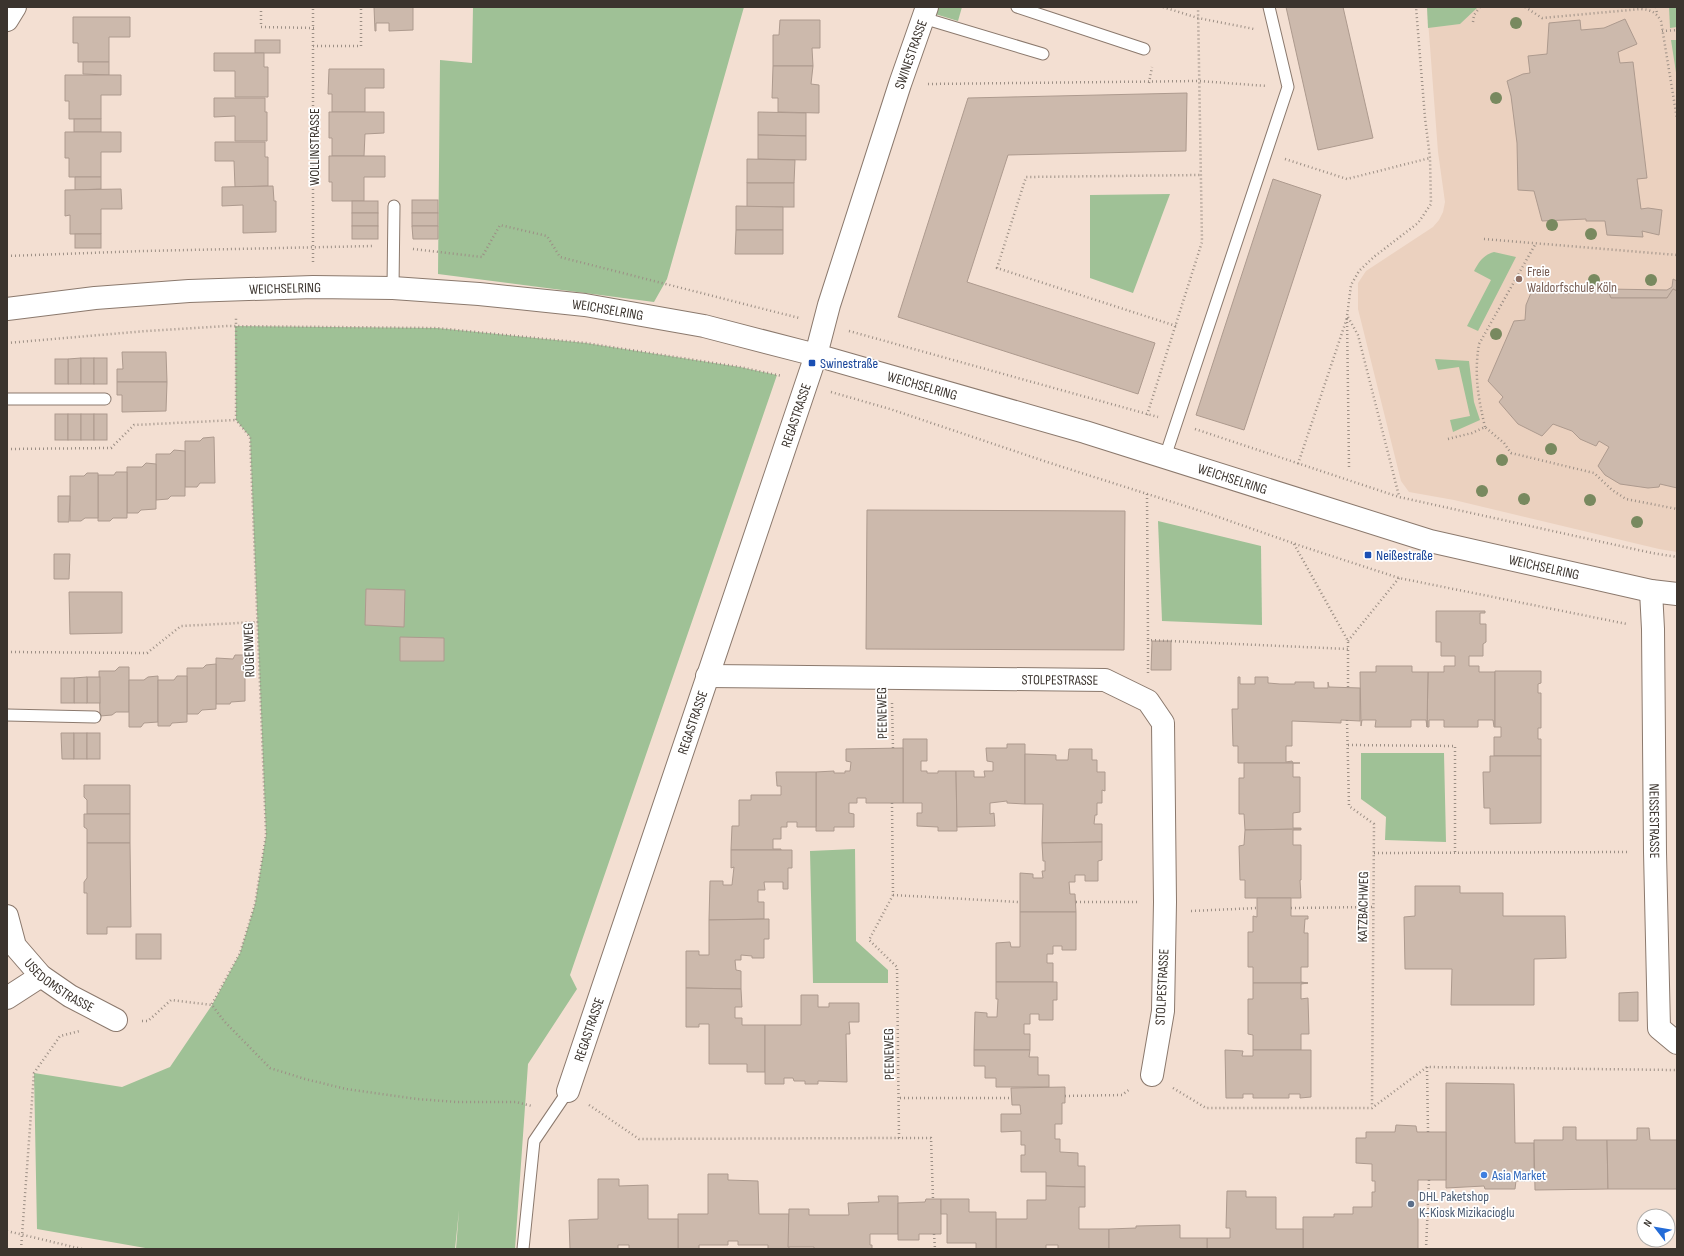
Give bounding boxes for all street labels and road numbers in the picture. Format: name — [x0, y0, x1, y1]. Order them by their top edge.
street label: SWINESTRASSE — [890, 17, 931, 91]
street label: WOLLINSTRASSE — [306, 108, 323, 186]
street label: WEICHSELRING — [249, 278, 321, 298]
street label: WEICHSELRING — [571, 295, 645, 324]
street label: WEICHSELRING — [885, 367, 959, 404]
street label: REGASTRASSE — [777, 381, 814, 450]
street label: WEICHSELRING — [1196, 460, 1270, 498]
street label: WEICHSELRING — [1507, 551, 1581, 583]
street label: RÜGENWEG — [240, 622, 258, 678]
street label: STOLPESTRASSE — [1022, 671, 1099, 688]
street label: PEENEWEG — [873, 687, 891, 739]
street label: REGASTRASSE — [674, 688, 711, 757]
street label: NEISSESTRASSE — [1646, 783, 1664, 859]
street label: KATZBACHWEG — [1354, 871, 1372, 943]
street label: STOLPESTRASSE — [1152, 948, 1173, 1026]
street label: USEDOMSTRASSE — [21, 955, 97, 1016]
street label: REGASTRASSE — [570, 995, 608, 1064]
street label: PEENEWEG — [880, 1028, 898, 1080]

